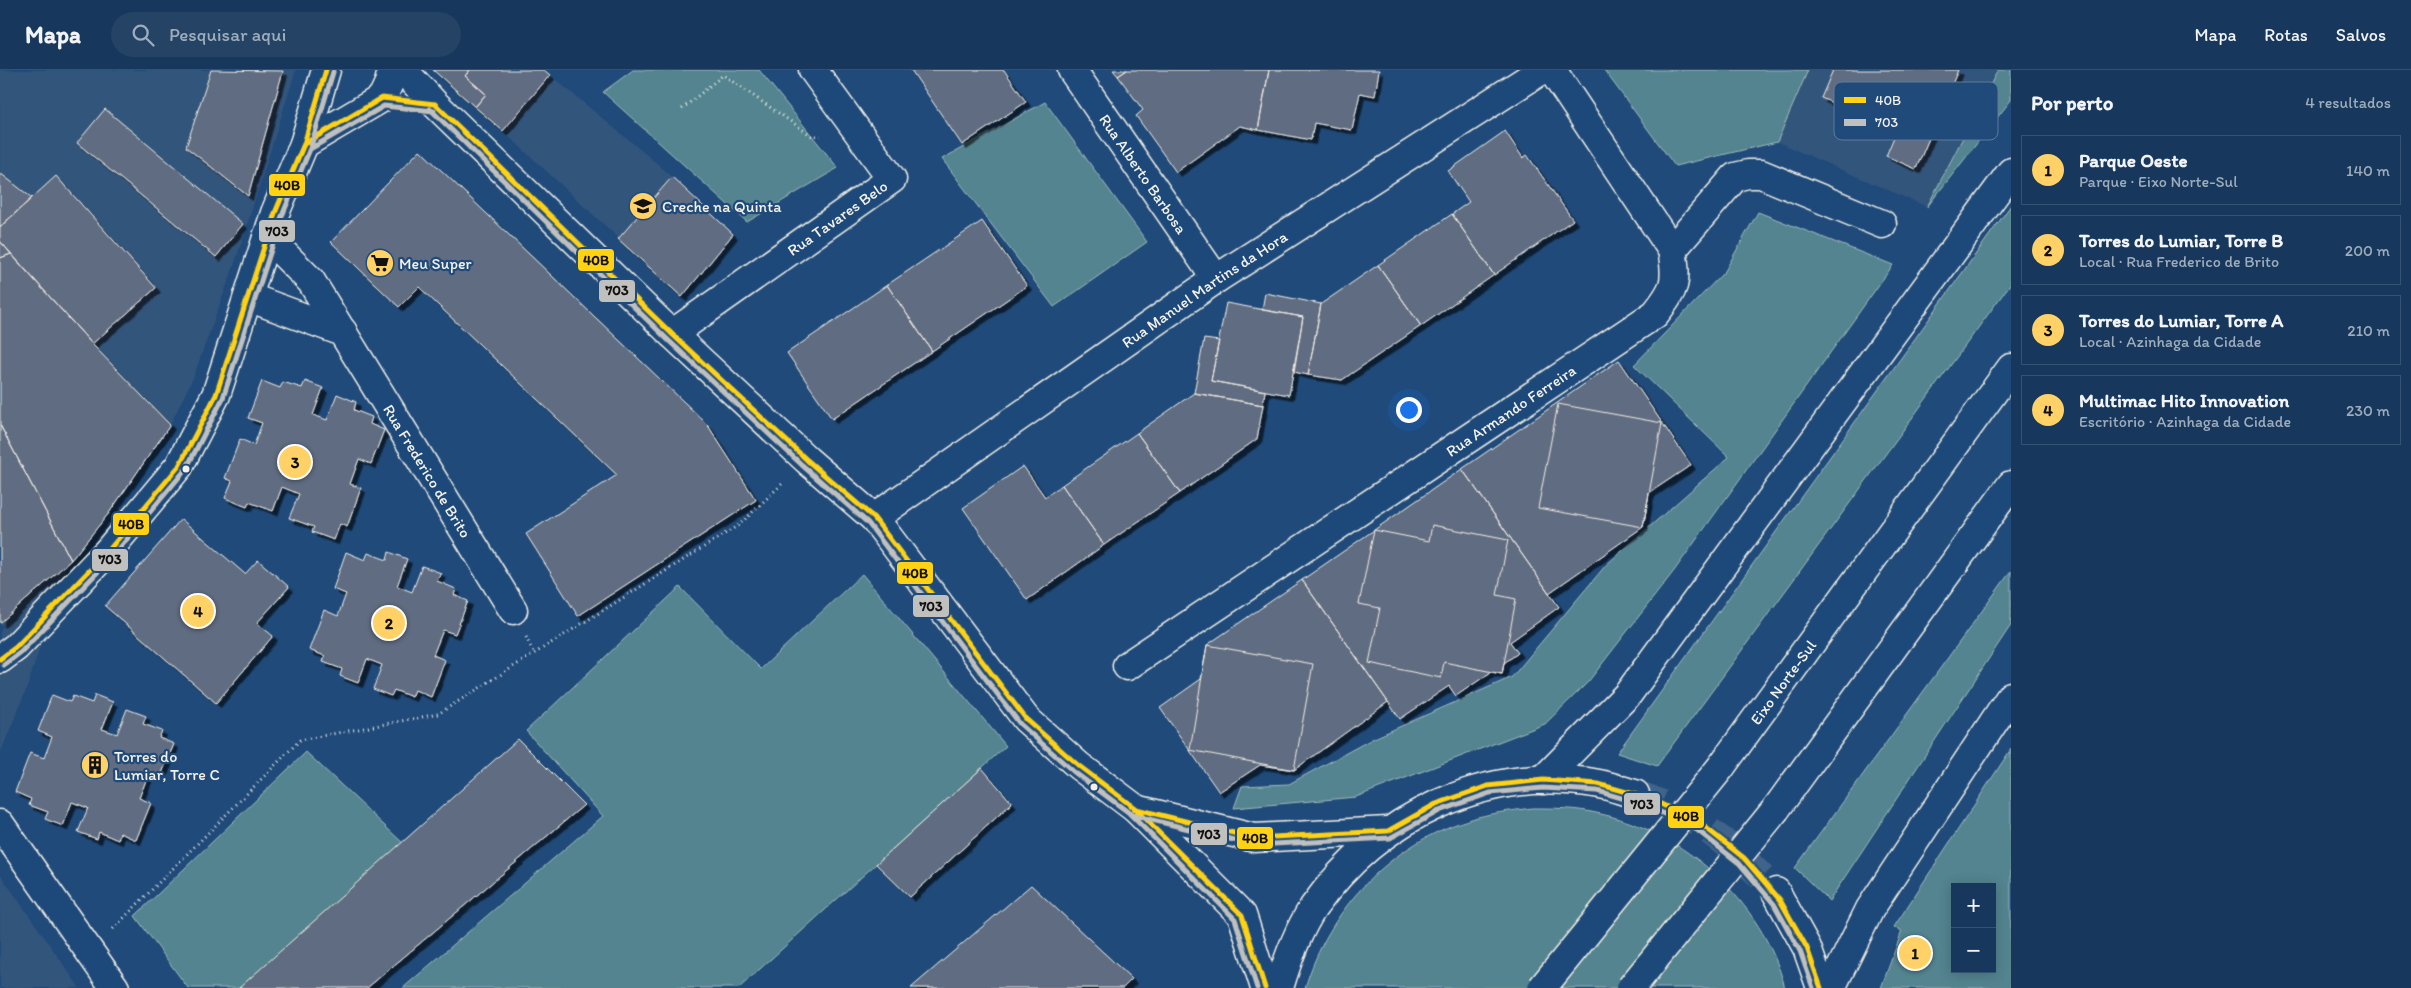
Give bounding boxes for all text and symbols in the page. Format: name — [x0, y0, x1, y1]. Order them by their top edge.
search box — [111, 12, 461, 57]
text: Mapa — [25, 20, 81, 49]
icon: search — [129, 21, 157, 49]
text: Pesquisar aqui — [169, 23, 286, 46]
text: Mapa — [2194, 24, 2236, 46]
text: Rotas — [2264, 24, 2308, 46]
text: Salvos — [2336, 24, 2386, 46]
legend — [1834, 82, 1998, 140]
text: Por perto — [2031, 90, 2113, 115]
text: 40B — [1875, 92, 1901, 109]
text: 4 resultados — [2305, 93, 2391, 112]
street label: Rua Alberto Barbosa — [1095, 110, 1191, 238]
text: 703 — [1875, 114, 1899, 131]
text: Parque Oeste — [2079, 149, 2188, 172]
text: 1 — [2044, 161, 2052, 180]
text: 140 m — [2346, 161, 2390, 180]
text: Parque · Eixo Norte-Sul — [2079, 172, 2238, 191]
line badge: 40B — [268, 173, 306, 197]
street label: Rua Tavares Belo — [784, 176, 891, 260]
text: 40B — [274, 177, 300, 194]
school or university icon: Creche na Quinta — [628, 191, 658, 221]
place label: Creche na Quinta — [662, 197, 782, 216]
line badge: 703 — [258, 219, 296, 243]
text: 703 — [264, 223, 289, 240]
street label: Rua Manuel Martins da Hora — [1118, 227, 1291, 352]
text: Torres do Lumiar, Torre B — [2079, 229, 2283, 252]
text: 2 — [2044, 241, 2052, 260]
text: 200 m — [2345, 241, 2390, 260]
supermarket icon: Meu Super — [365, 248, 395, 278]
line badge: 40B — [577, 248, 615, 272]
text: 40B — [583, 252, 609, 269]
text: Local · Rua Frederico de Brito — [2079, 252, 2279, 271]
place label: Meu Super — [399, 254, 472, 273]
line badge: 703 — [598, 279, 636, 303]
text: 703 — [604, 282, 629, 299]
text: Torres do Lumiar, Torre A — [2079, 309, 2283, 332]
text: 3 — [2044, 321, 2052, 340]
text: 210 m — [2347, 321, 2390, 340]
text: Local · Azinhaga da Cidade — [2079, 332, 2261, 351]
street label: Rua Armando Ferreira — [1442, 361, 1579, 461]
text: Multimac Hito Innovation — [2079, 389, 2289, 412]
your location — [1396, 397, 1422, 423]
street label: Rua Frederico de Brito — [379, 401, 475, 541]
text: 4 — [2043, 401, 2053, 420]
text: 230 m — [2346, 401, 2390, 420]
text: Escritório · Azinhaga da Cidade — [2079, 412, 2291, 431]
pin: 3 — [279, 443, 311, 481]
unlabelled marker — [181, 464, 191, 474]
line badge: 40B — [112, 512, 150, 536]
text: 40B — [118, 516, 144, 533]
line badge: 703 — [91, 548, 129, 572]
text: 703 — [97, 551, 122, 568]
line badge: 40B — [896, 561, 934, 585]
text: 40B — [902, 565, 928, 582]
pin: 4 — [182, 592, 214, 630]
line badge: 703 — [912, 594, 950, 618]
text: 703 — [918, 598, 943, 615]
pin: 2 — [373, 604, 405, 642]
street label: Eixo Norte-Sul — [1746, 636, 1820, 728]
place label: Torres do Lumiar, Torre C — [114, 747, 220, 784]
building icon: Torres do Lumiar, Torre C — [80, 750, 110, 780]
unlabelled marker — [1089, 782, 1099, 792]
line badge: 703 — [1623, 792, 1661, 816]
text: 703 — [1629, 796, 1654, 813]
line badge: 40B — [1667, 805, 1705, 829]
text: 40B — [1673, 808, 1699, 825]
line badge: 703 — [1190, 822, 1228, 846]
text: 703 — [1196, 826, 1221, 843]
line badge: 40B — [1236, 826, 1274, 850]
text: 40B — [1242, 830, 1268, 847]
map controls — [1951, 883, 1996, 973]
button: + — [1951, 883, 1996, 928]
button: − — [1951, 928, 1996, 973]
pin: 1 — [1899, 934, 1931, 972]

